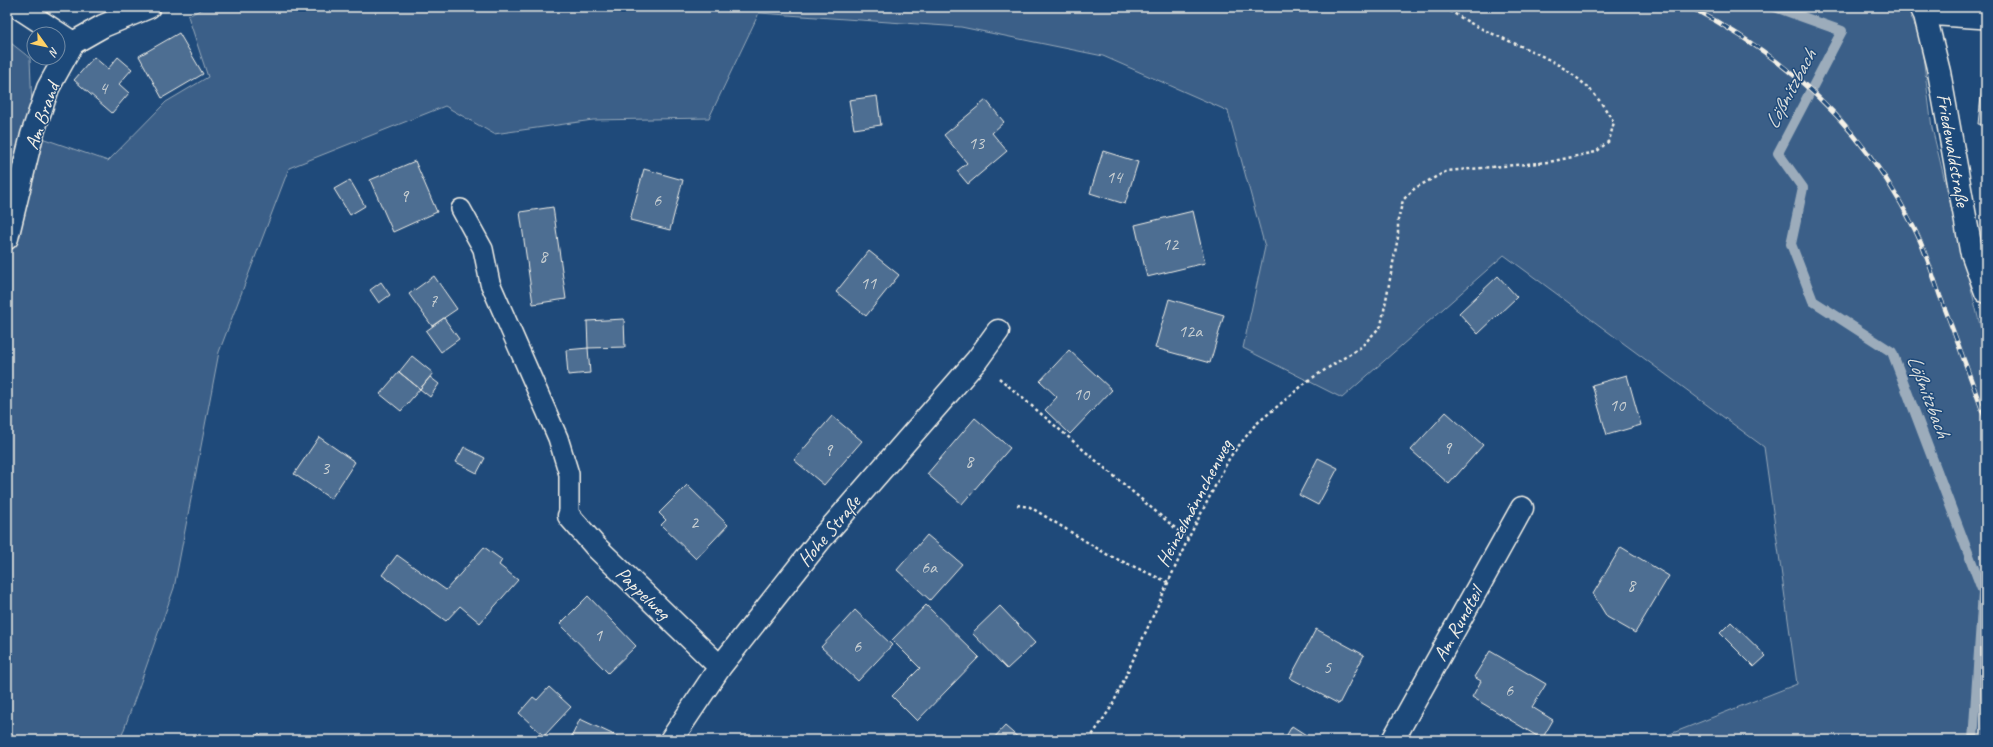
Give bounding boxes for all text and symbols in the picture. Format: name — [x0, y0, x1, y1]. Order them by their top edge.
north arrow — [26, 26, 66, 66]
water label: Lößnitzbach — [1758, 44, 1822, 133]
text: N — [45, 45, 62, 60]
street label: Am Brand — [19, 76, 66, 153]
house number: 4 — [99, 77, 109, 99]
street label: Friedewaldstraße — [1931, 92, 1975, 210]
house number: 13 — [968, 132, 986, 154]
house number: 14 — [1106, 166, 1124, 188]
house number: 9 — [400, 185, 410, 207]
house number: 6 — [653, 189, 662, 211]
house number: 12 — [1162, 233, 1180, 255]
house number: 8 — [539, 245, 549, 267]
house number: 11 — [860, 272, 877, 294]
house number: 7 — [429, 290, 438, 312]
house number: 12a — [1178, 320, 1203, 342]
water label: Lößnitzbach — [1901, 351, 1957, 442]
house number: 10 — [1073, 383, 1091, 405]
house number: 10 — [1609, 394, 1627, 416]
street label: Heinzelmännchenweg — [1150, 434, 1239, 571]
house number: 9 — [1443, 437, 1453, 459]
house number: 9 — [824, 439, 834, 461]
house number: 8 — [965, 450, 975, 472]
house number: 3 — [321, 457, 331, 479]
street label: Hohe Straße — [792, 489, 867, 572]
house number: 2 — [690, 511, 700, 533]
house number: 6a — [921, 556, 938, 578]
street label: Pappelweg — [611, 561, 677, 626]
house number: 8 — [1627, 574, 1637, 596]
street label: Am Rundteil — [1427, 579, 1490, 665]
house number: 1 — [594, 624, 603, 646]
house number: 6 — [853, 635, 862, 657]
house number: 5 — [1323, 656, 1332, 678]
house number: 6 — [1505, 679, 1514, 701]

